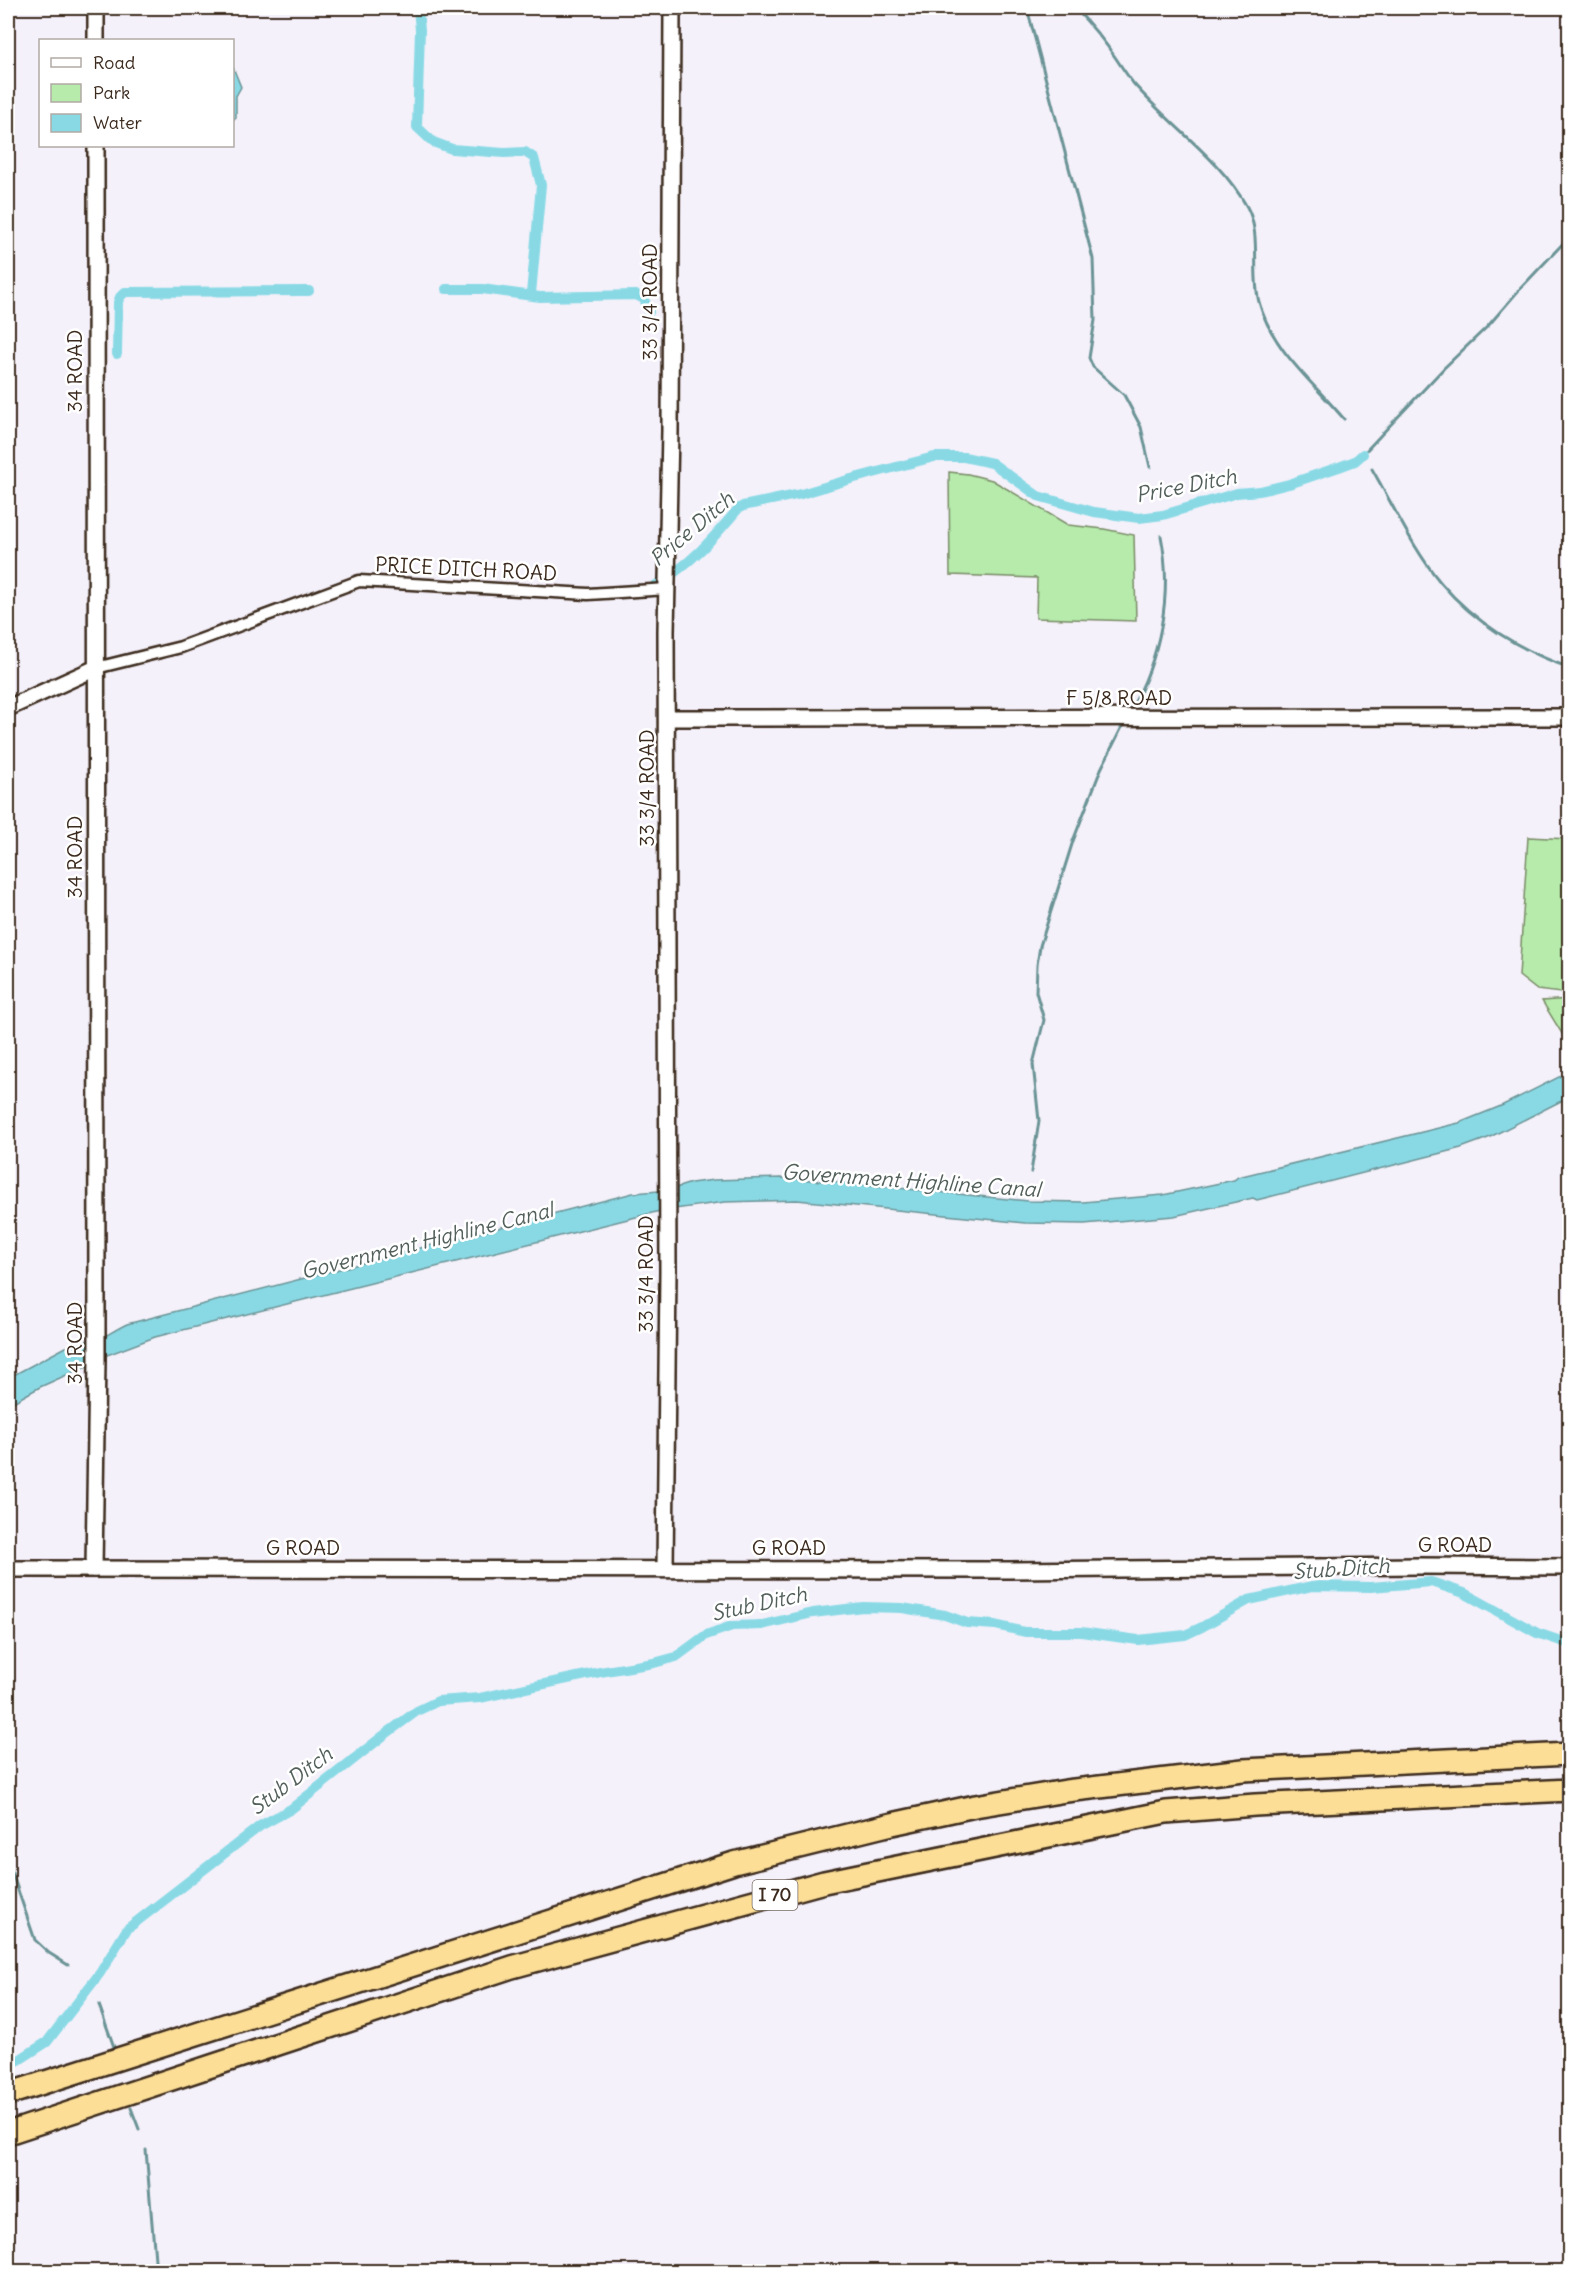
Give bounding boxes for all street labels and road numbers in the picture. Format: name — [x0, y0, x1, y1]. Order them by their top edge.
street label: 33 3/4 ROAD — [637, 243, 662, 361]
street label: 34 ROAD — [62, 330, 87, 412]
street label: PRICE DITCH ROAD — [374, 551, 558, 586]
street label: F 5/8 ROAD — [1066, 685, 1172, 710]
street label: 33 3/4 ROAD — [634, 729, 659, 847]
street label: 34 ROAD — [62, 816, 87, 898]
street label: 33 3/4 ROAD — [633, 1215, 658, 1333]
street label: 34 ROAD — [62, 1302, 87, 1384]
street label: G ROAD — [1418, 1532, 1492, 1557]
street label: G ROAD — [266, 1535, 340, 1560]
street label: G ROAD — [752, 1535, 826, 1560]
road number: I 70 — [752, 1880, 798, 1910]

